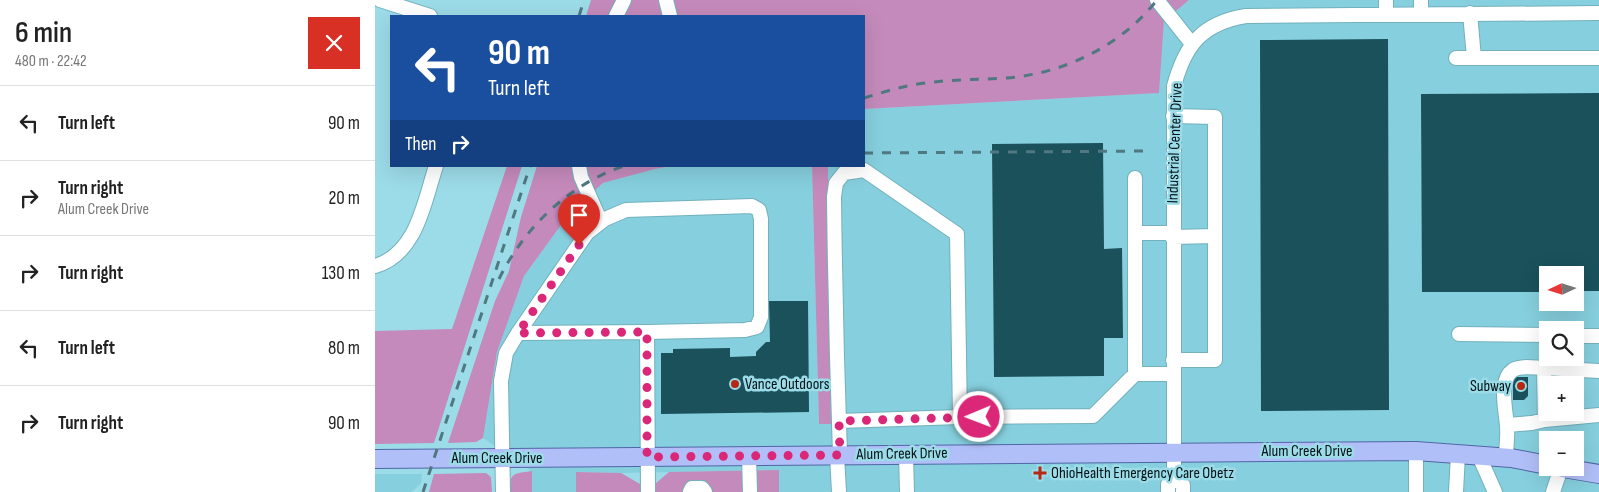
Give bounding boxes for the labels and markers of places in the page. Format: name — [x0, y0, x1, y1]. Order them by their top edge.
pin — [558, 194, 600, 245]
place label: Vance Outdoors — [745, 375, 830, 394]
place label: Subway — [1470, 377, 1511, 396]
marker: Vance Outdoors — [729, 378, 741, 390]
marker: Subway — [1515, 380, 1527, 392]
place label: OhioHealth Emergency Care Obetz — [1051, 464, 1234, 483]
marker: OhioHealth Emergency Care Obetz — [1033, 466, 1047, 480]

